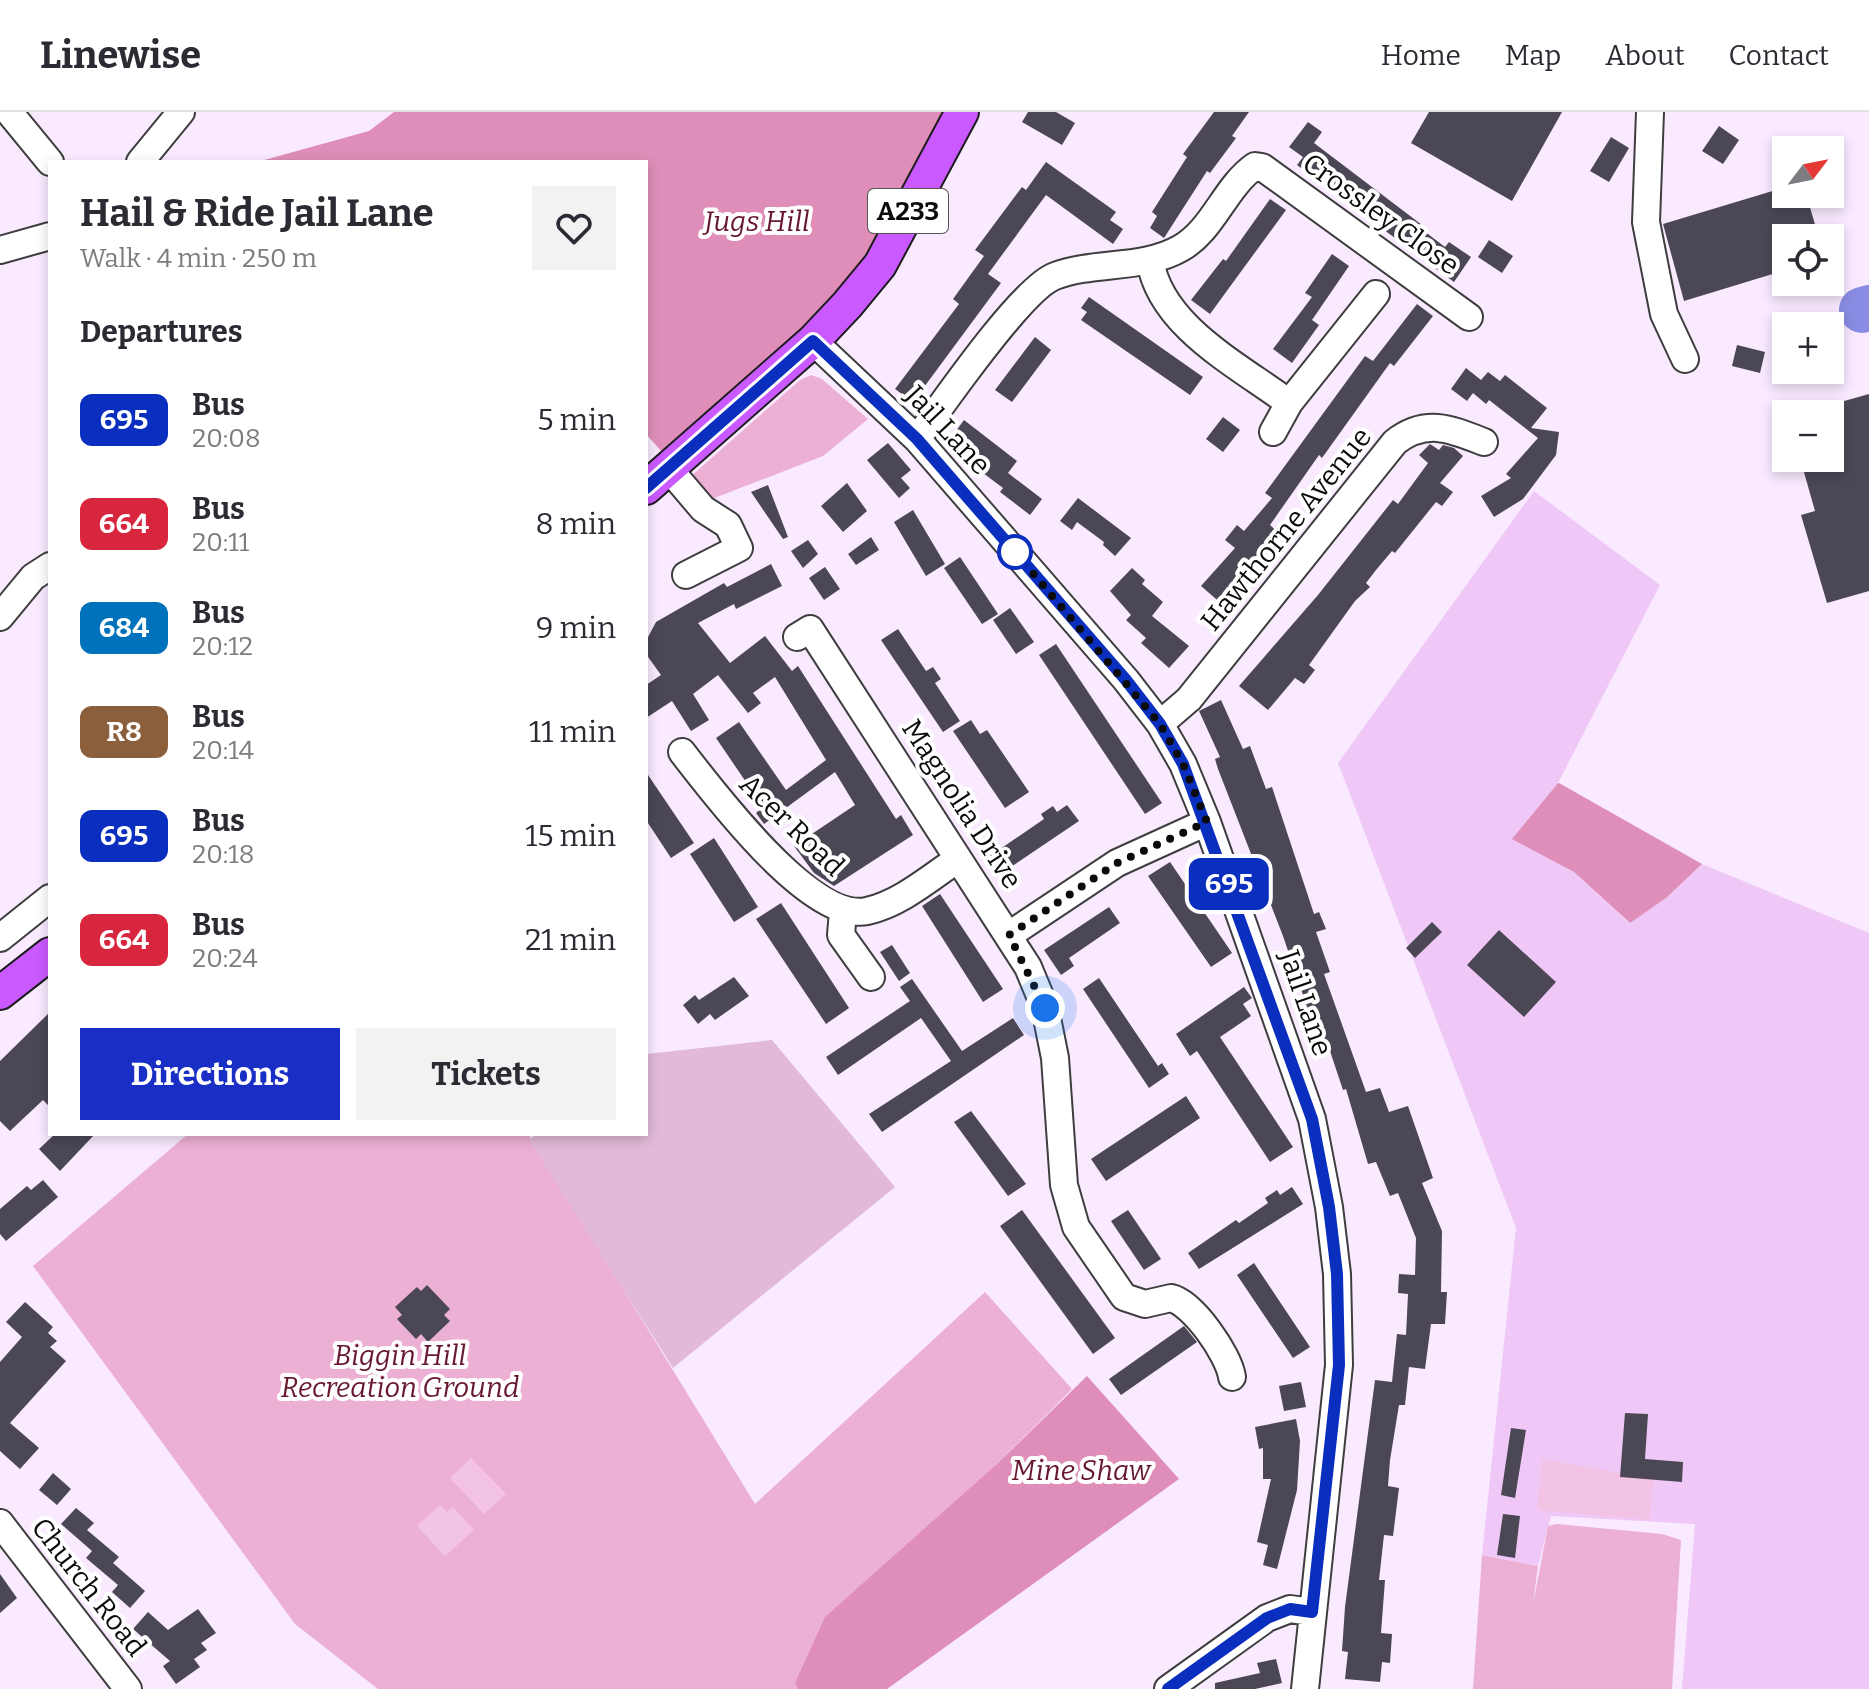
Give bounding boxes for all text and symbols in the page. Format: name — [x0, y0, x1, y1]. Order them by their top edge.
text: Linewise — [40, 32, 201, 78]
text: Home — [1381, 39, 1461, 72]
text: Map — [1505, 39, 1561, 72]
text: About — [1605, 39, 1685, 72]
text: Contact — [1729, 39, 1829, 72]
north arrow — [1772, 136, 1844, 208]
map controls — [1772, 136, 1844, 472]
street label: Crossley Close — [1296, 146, 1466, 282]
button: heart — [532, 186, 616, 270]
road number: A233 — [868, 189, 948, 233]
text: Hail & Ride Jail Lane — [80, 190, 434, 236]
park label: Jugs Hill — [701, 205, 810, 238]
button: locate — [1772, 224, 1844, 296]
text: Walk · 4 min · 250 m — [80, 243, 317, 274]
button: + — [1772, 312, 1844, 384]
text: Departures — [80, 314, 243, 350]
street label: Jail Lane — [898, 378, 997, 481]
text: Bus — [192, 387, 245, 423]
button: − — [1772, 400, 1844, 472]
text: 5 min — [537, 402, 616, 438]
text: 695 — [100, 403, 148, 436]
street label: Hawthorne Avenue — [1194, 421, 1378, 637]
text: 20:08 — [192, 423, 261, 454]
text: Bus — [192, 491, 245, 527]
text: 8 min — [535, 506, 616, 542]
text: 664 — [99, 507, 149, 540]
text: 20:11 — [192, 527, 249, 558]
unlabelled marker — [998, 535, 1032, 569]
text: Bus — [192, 595, 245, 631]
text: 9 min — [536, 610, 616, 646]
text: 684 — [99, 611, 149, 644]
text: 20:12 — [192, 631, 253, 662]
text: Bus — [192, 699, 245, 735]
street label: Magnolia Drive — [895, 713, 1029, 895]
text: 11 min — [529, 714, 616, 750]
text: R8 — [106, 715, 142, 748]
text: 20:14 — [192, 735, 254, 766]
street label: Acer Road — [733, 767, 851, 883]
text: Bus — [192, 803, 245, 839]
text: 15 min — [525, 818, 616, 854]
text: 695 — [100, 819, 148, 852]
text: 20:18 — [192, 839, 254, 870]
line badge: 695 — [1183, 858, 1275, 910]
text: 695 — [1205, 867, 1253, 900]
text: Bus — [192, 907, 245, 943]
text: 21 min — [525, 922, 616, 958]
text: 664 — [99, 923, 149, 956]
text: 20:24 — [192, 943, 258, 974]
street label: Jail Lane — [1272, 945, 1339, 1060]
your location — [1025, 988, 1065, 1028]
button: Directions — [80, 1028, 340, 1120]
button: Tickets — [356, 1028, 616, 1120]
park label: Biggin Hill Recreation Ground — [281, 1339, 519, 1404]
park label: Mine Shaw — [1012, 1454, 1152, 1487]
street label: Church Road — [25, 1511, 153, 1663]

